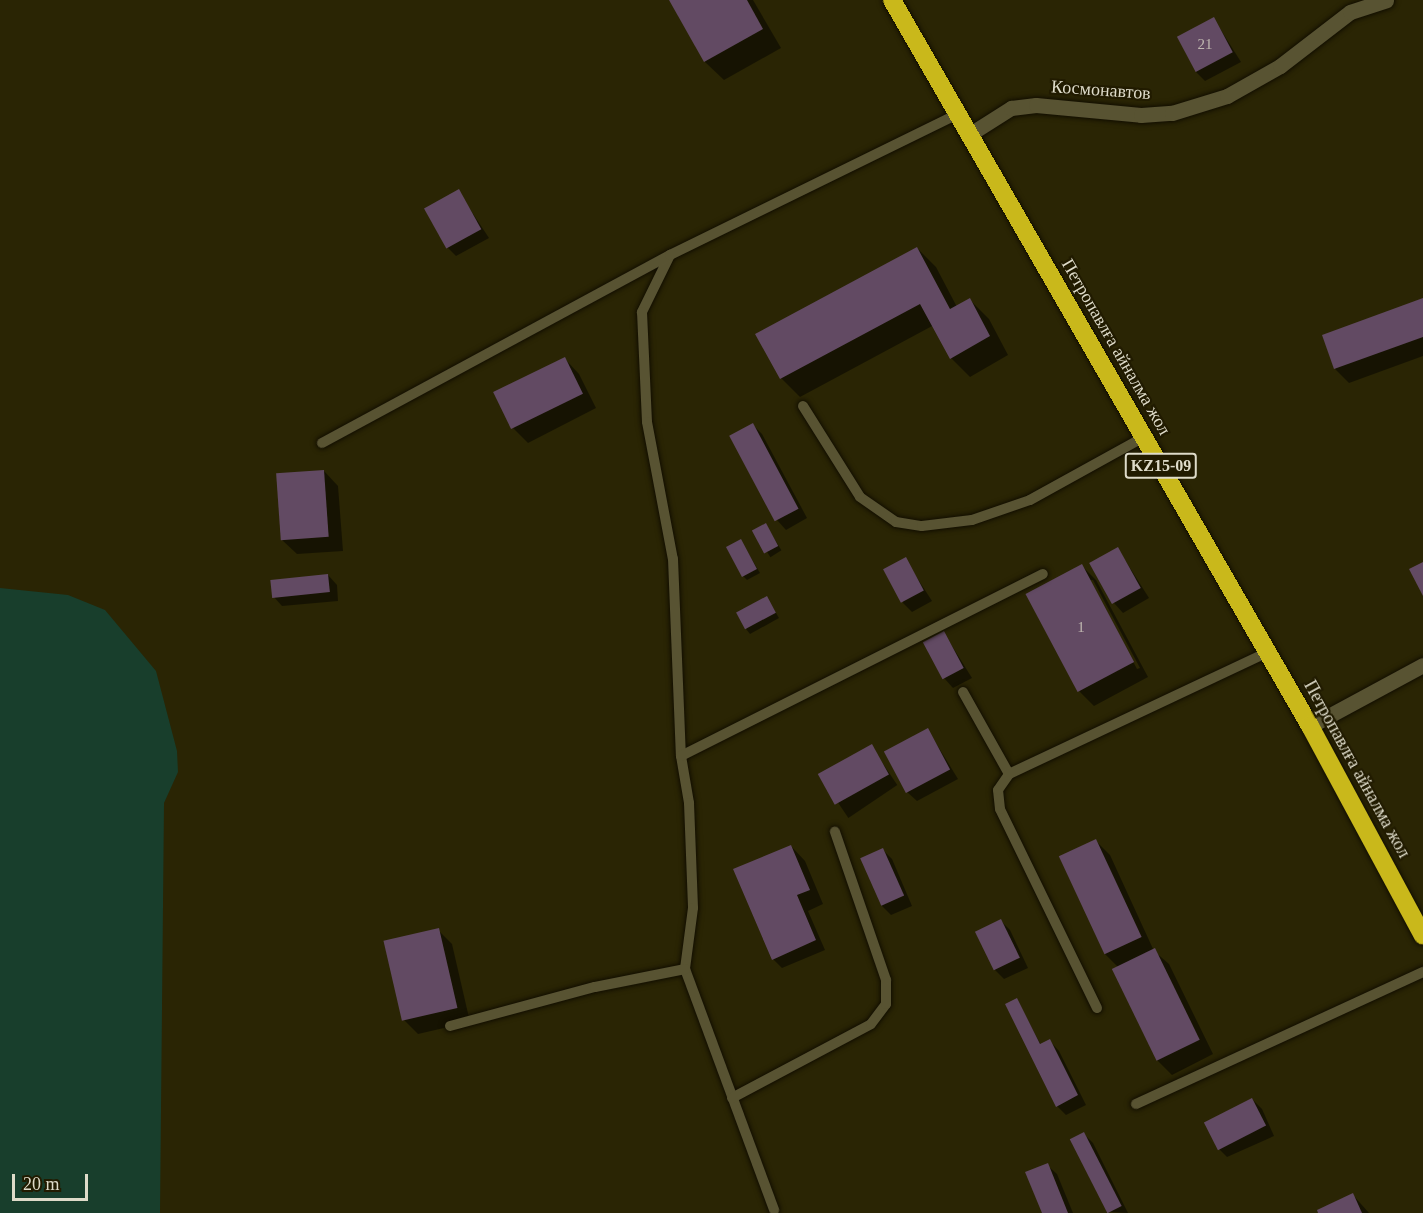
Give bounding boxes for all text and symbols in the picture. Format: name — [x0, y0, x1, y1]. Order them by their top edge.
house number: 21 — [1198, 36, 1212, 54]
street label: Космонавтов — [1050, 76, 1152, 104]
street label: Петропавлға айналма жол — [1057, 255, 1175, 439]
road number: KZ15-09 — [1124, 453, 1198, 479]
house number: 1 — [1077, 619, 1085, 637]
street label: Петропавлға айналма жол — [1299, 676, 1415, 862]
scale bar — [15, 1162, 92, 1200]
text: 20 m — [23, 1174, 60, 1194]

